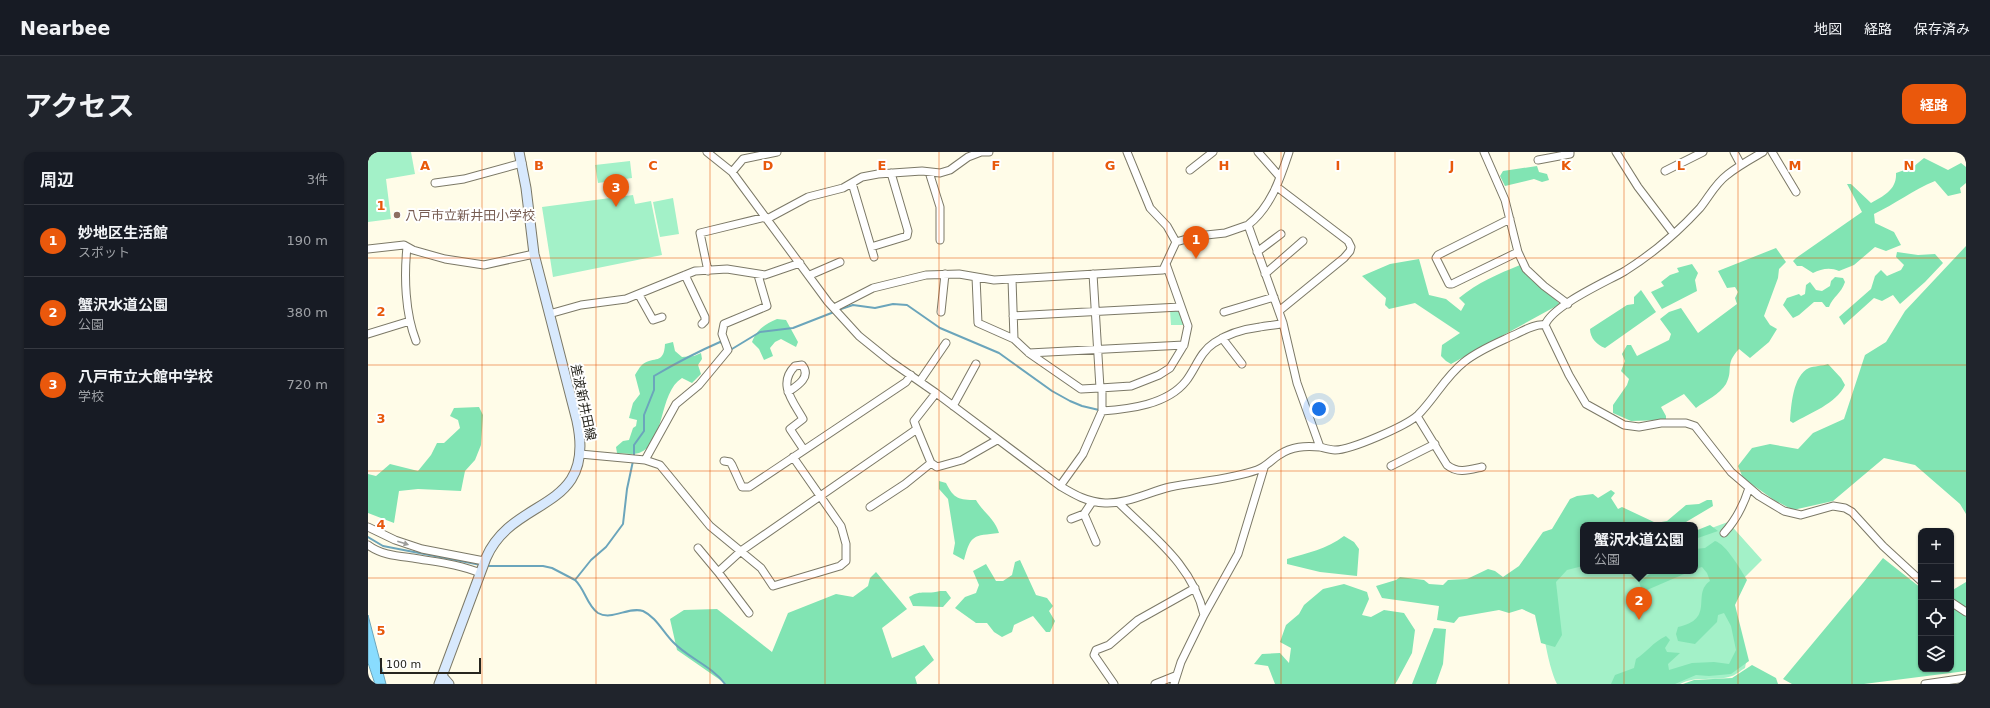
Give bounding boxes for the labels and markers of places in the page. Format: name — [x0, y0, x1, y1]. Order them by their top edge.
pin: 3 — [603, 174, 629, 207]
place label: 八戸市立新井田小学校 — [405, 208, 535, 223]
marker: 八戸市立新井田小学校 — [392, 210, 402, 220]
pin: 1 — [1183, 226, 1209, 259]
pin: 2 — [1626, 587, 1652, 620]

